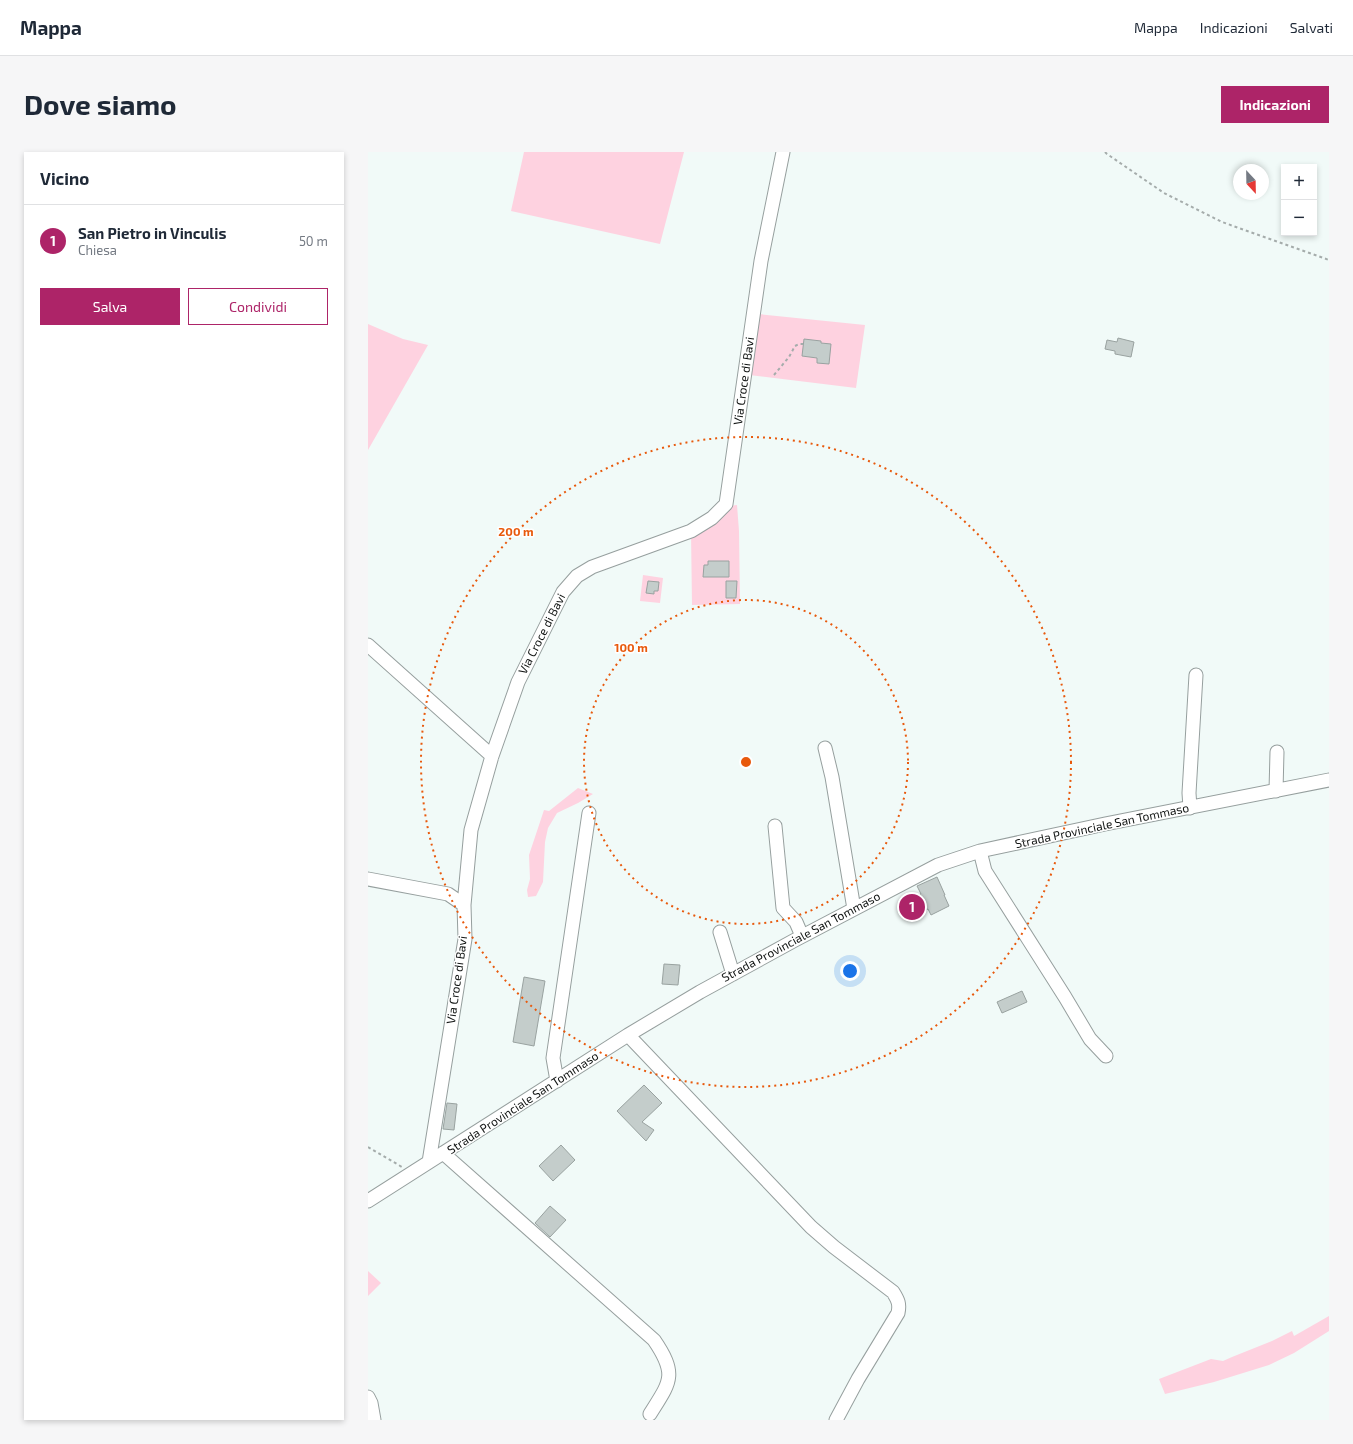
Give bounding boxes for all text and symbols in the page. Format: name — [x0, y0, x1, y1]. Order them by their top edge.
text: Mappa — [20, 16, 82, 39]
text: Mappa — [1134, 19, 1178, 36]
text: Indicazioni — [1200, 19, 1268, 36]
text: Salvati — [1290, 19, 1333, 36]
button: Indicazioni — [1221, 86, 1329, 123]
text: Dove siamo — [24, 87, 177, 121]
north arrow — [1233, 164, 1269, 200]
map controls — [1281, 164, 1317, 236]
button: + — [1281, 164, 1317, 200]
text: Vicino — [40, 168, 89, 188]
button: − — [1281, 200, 1317, 236]
text: San Pietro in Vinculis — [78, 224, 226, 242]
text: 1 — [50, 233, 56, 249]
text: 50 m — [299, 233, 328, 249]
text: Chiesa — [78, 242, 117, 258]
button: Salva — [40, 288, 180, 325]
button: Condividi — [188, 288, 328, 325]
street label: Via Croce di Bavi — [730, 336, 756, 426]
text: 200 m — [498, 524, 534, 538]
street label: Via Croce di Bavi — [515, 591, 567, 676]
text: 100 m — [614, 640, 648, 654]
centre of rings — [739, 755, 753, 769]
street label: Strada Provinciale San Tommaso — [1014, 800, 1190, 850]
street label: Strada Provinciale San Tommaso — [719, 888, 882, 984]
pin: 1 — [899, 892, 925, 922]
street label: Via Croce di Bavi — [443, 935, 469, 1025]
your location — [840, 961, 860, 981]
street label: Strada Provinciale San Tommaso — [444, 1048, 601, 1156]

